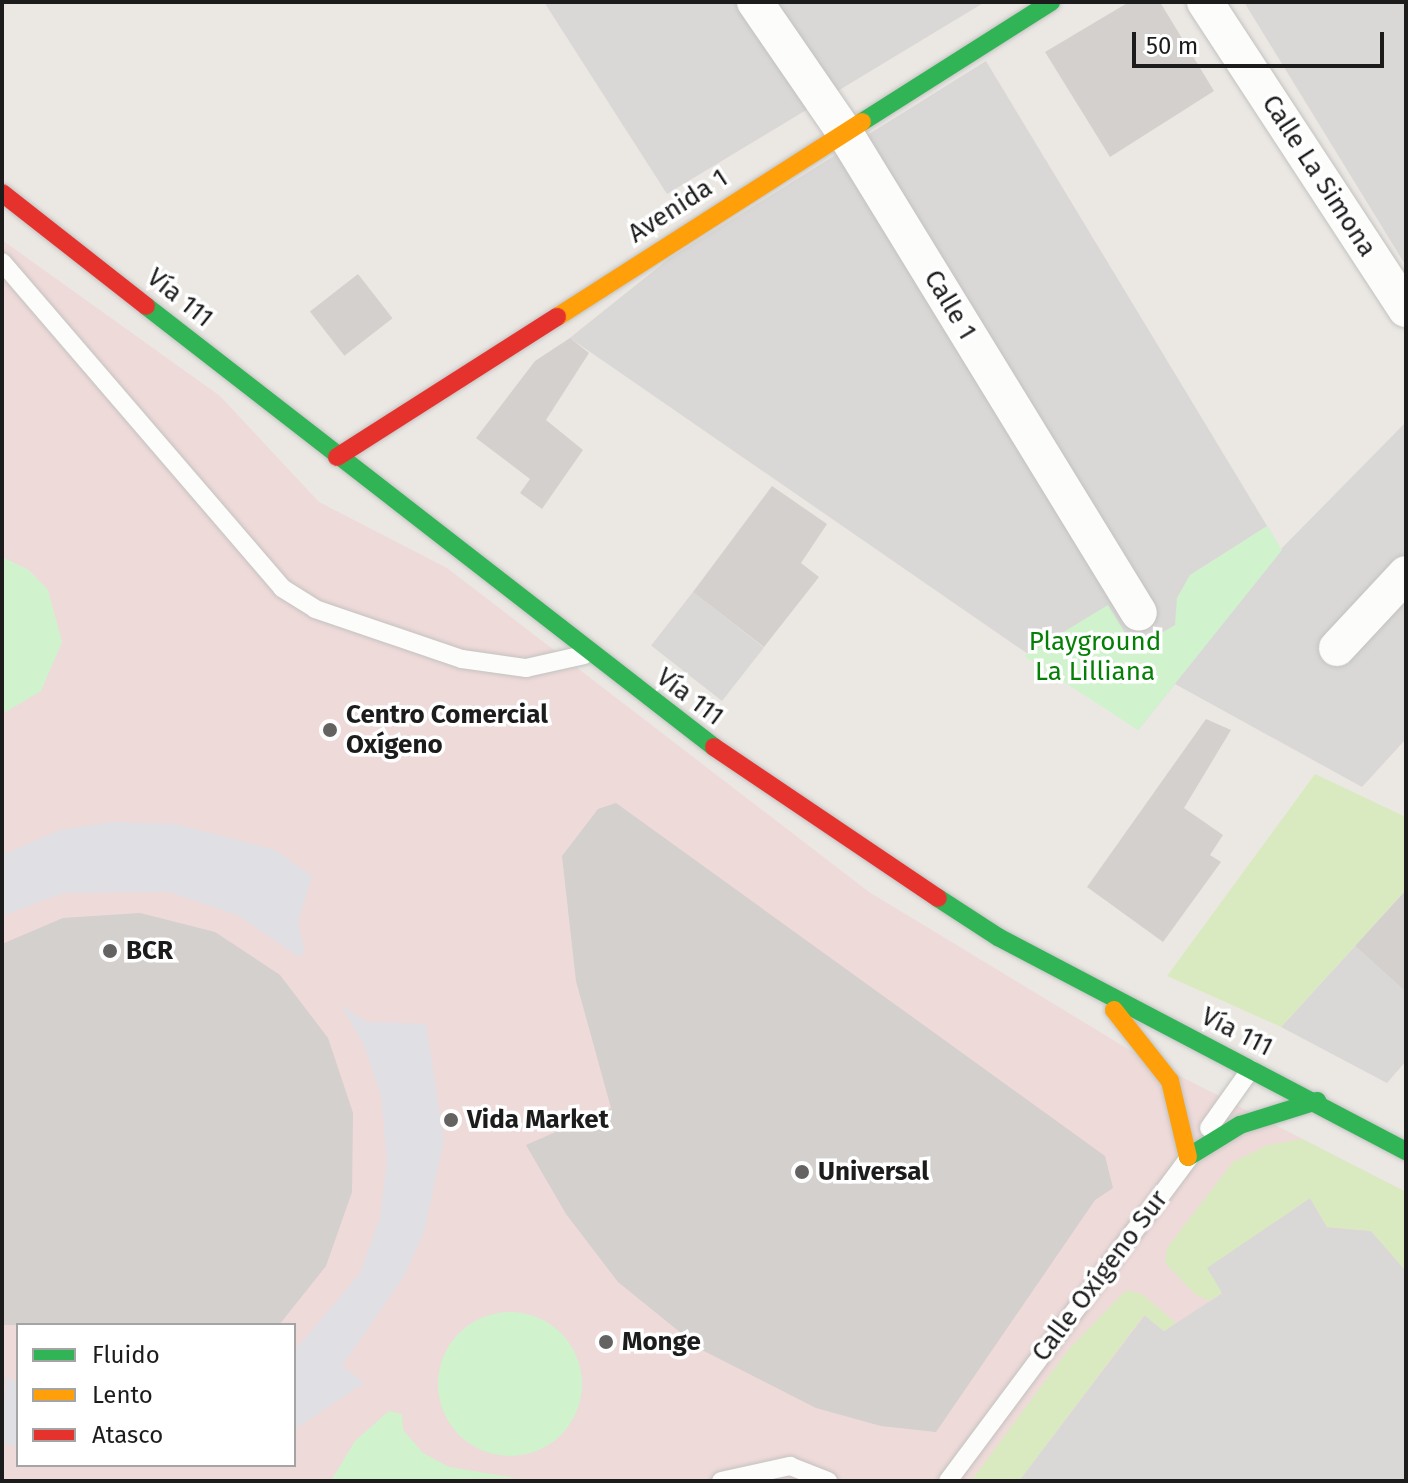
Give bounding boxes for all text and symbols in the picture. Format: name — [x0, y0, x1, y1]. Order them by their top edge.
scale bar — [1136, 16, 1388, 66]
text: 50 m — [1146, 32, 1198, 60]
street label: Calle La Simona — [1255, 89, 1383, 263]
street label: Avenida 1 — [622, 162, 734, 250]
street label: Vía 111 — [141, 262, 219, 334]
street label: Calle 1 — [917, 265, 983, 345]
park label: Playground La Lilliana — [1029, 626, 1161, 688]
street label: Vía 111 — [650, 662, 730, 732]
place label: Centro Comercial Oxígeno — [346, 699, 548, 760]
marker: Centro Comercial Oxígeno — [321, 721, 339, 739]
place label: BCR — [126, 935, 173, 967]
marker: BCR — [101, 942, 119, 960]
street label: Vía 111 — [1196, 1001, 1278, 1063]
place label: Vida Market — [467, 1104, 609, 1136]
marker: Vida Market — [442, 1111, 460, 1129]
place label: Universal — [818, 1156, 929, 1188]
marker: Universal — [793, 1163, 811, 1181]
street label: Calle Oxígeno Sur — [1026, 1184, 1174, 1368]
legend — [16, 1323, 296, 1467]
place label: Monge — [622, 1326, 701, 1358]
marker: Monge — [597, 1333, 615, 1351]
text: Fluido — [92, 1341, 160, 1369]
text: Lento — [92, 1381, 153, 1409]
text: Atasco — [92, 1421, 163, 1449]

